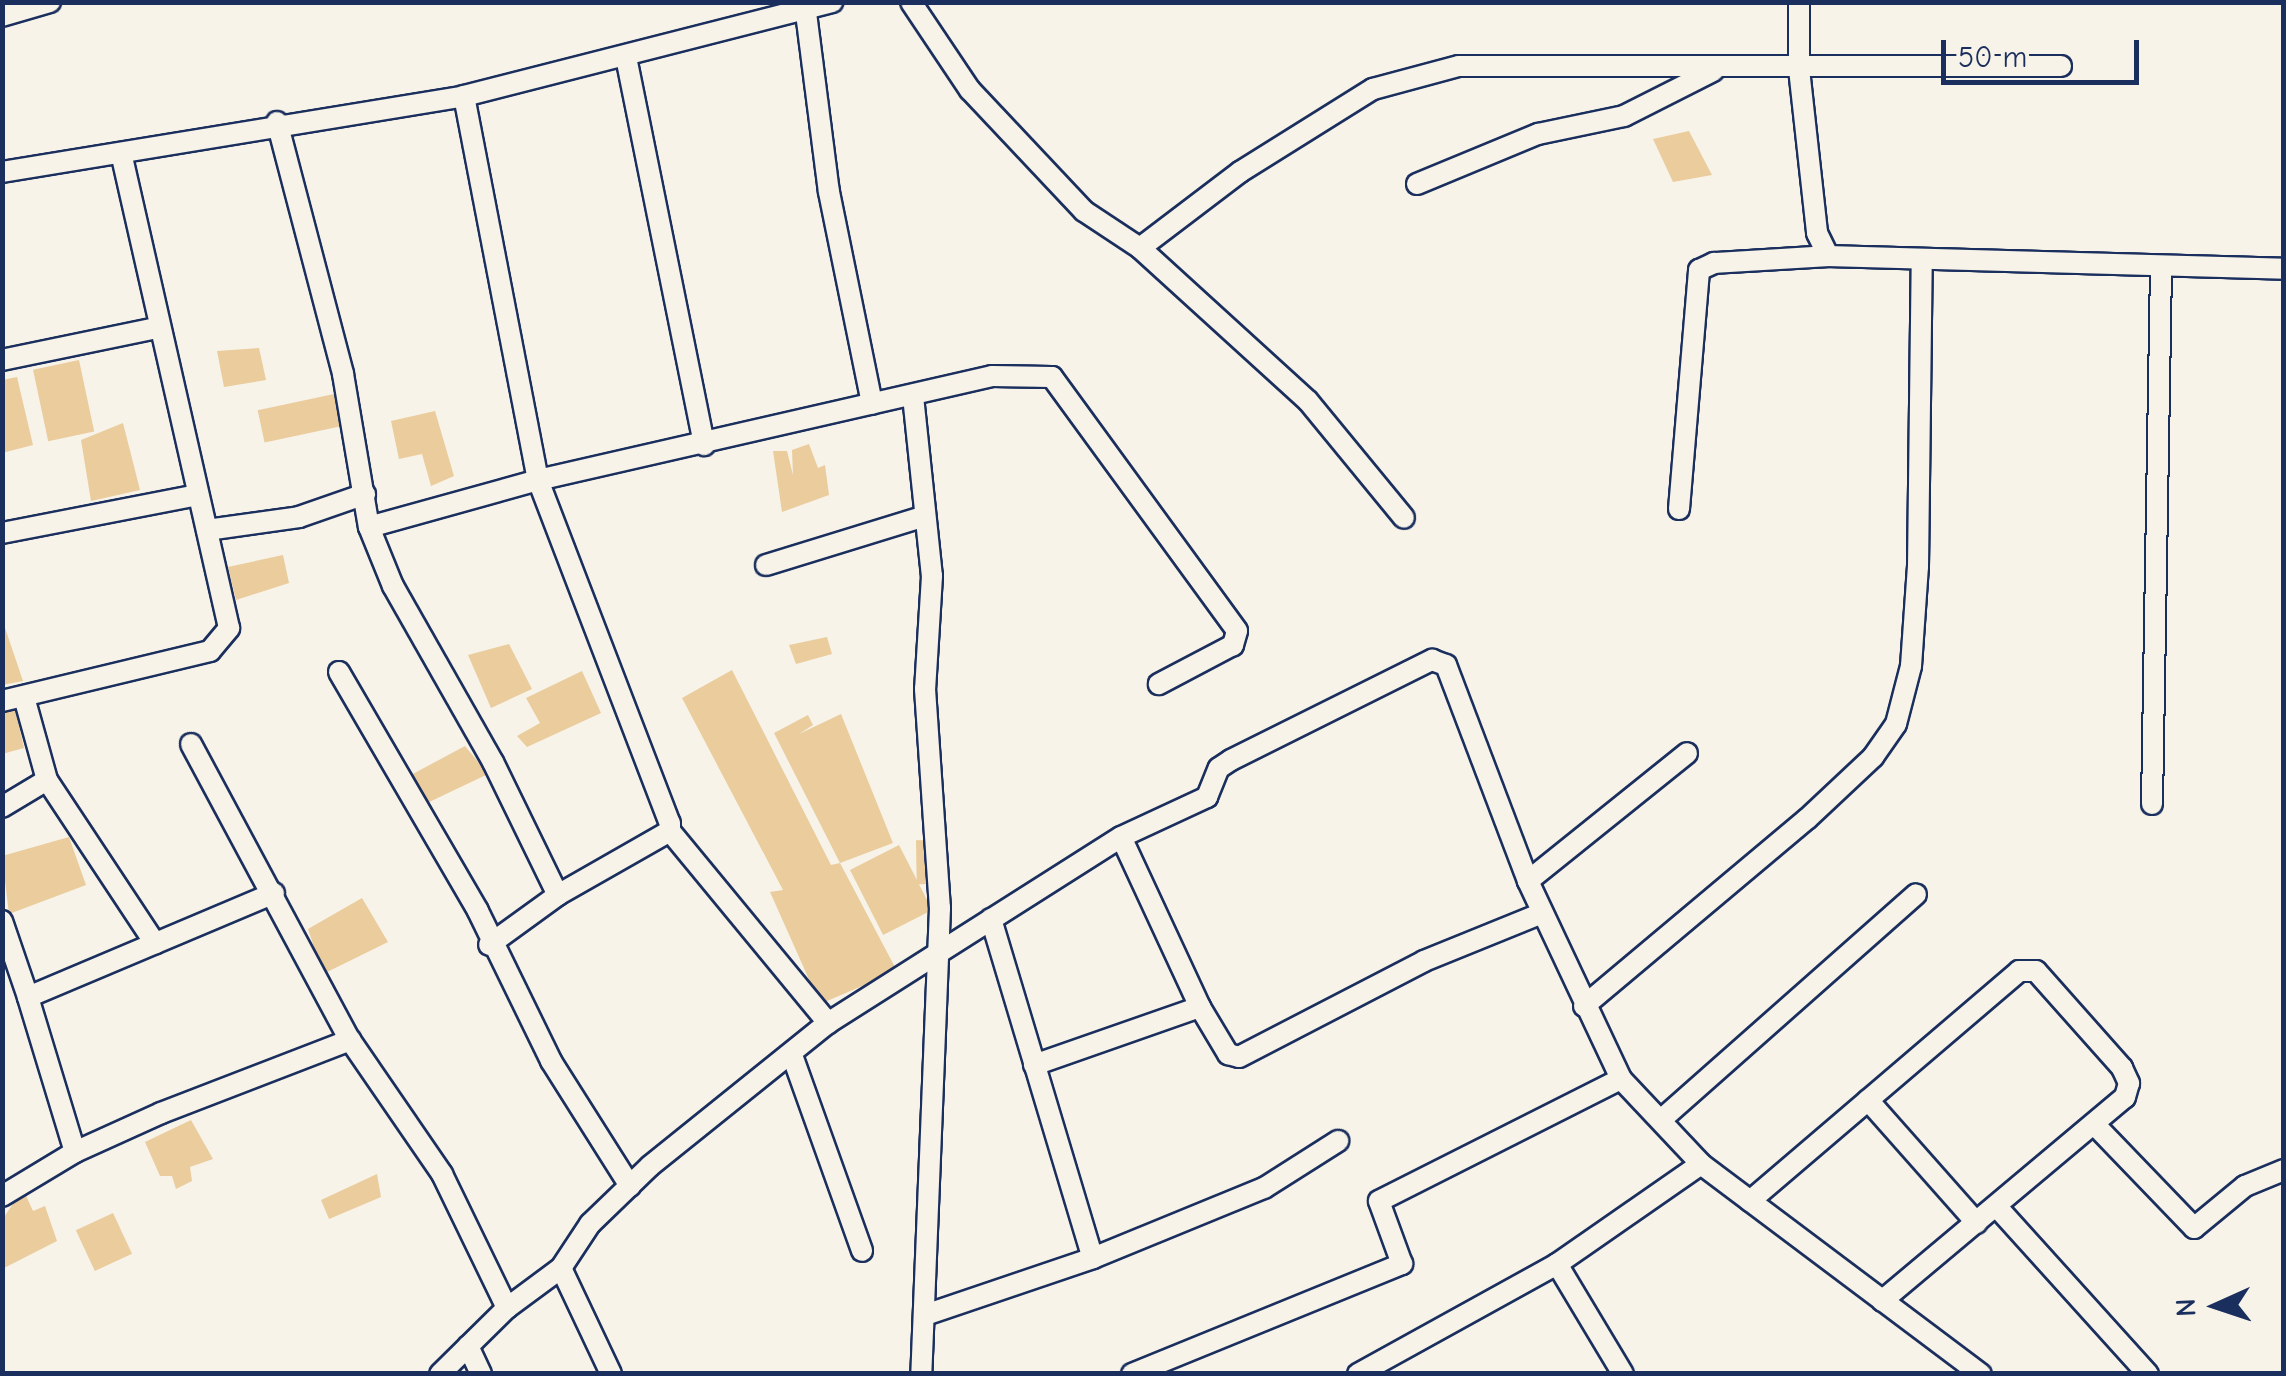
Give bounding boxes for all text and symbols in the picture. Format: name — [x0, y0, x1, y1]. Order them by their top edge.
scale bar — [1946, 20, 2144, 82]
text: 50 m — [1958, 40, 2027, 75]
north arrow — [2166, 1256, 2266, 1356]
text: N — [2170, 1298, 2202, 1318]

